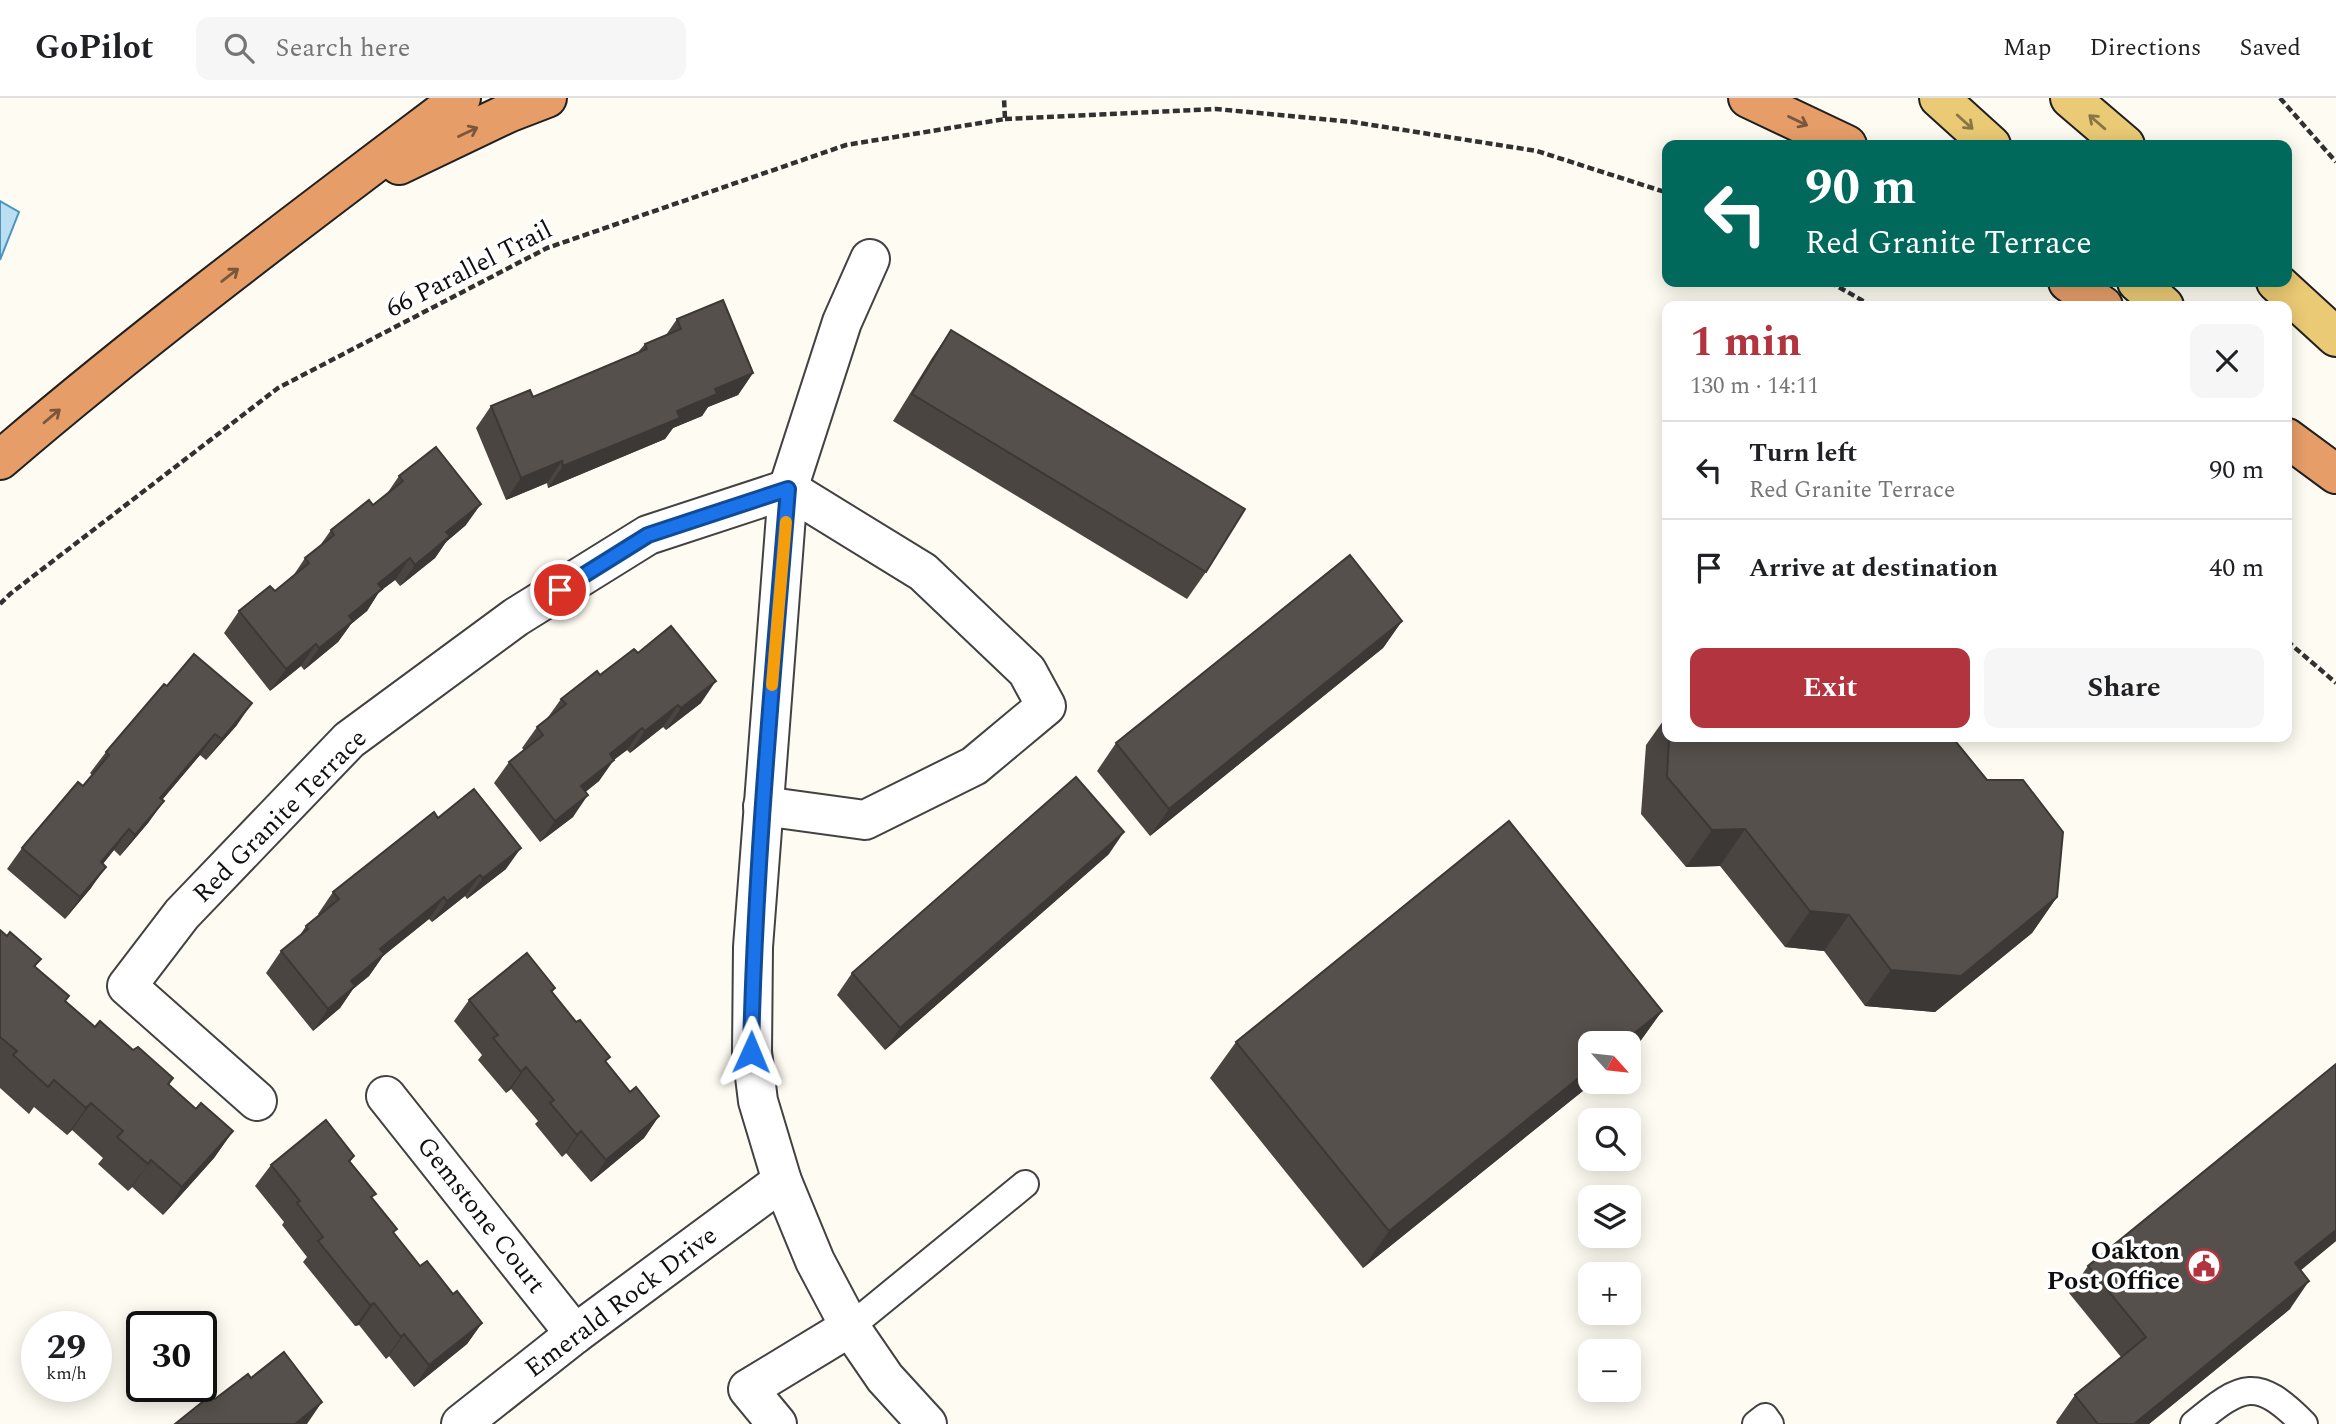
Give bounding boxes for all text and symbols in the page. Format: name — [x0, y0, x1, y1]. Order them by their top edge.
search box — [196, 17, 686, 80]
text: GoPilot — [35, 23, 154, 73]
text: Search here — [276, 28, 410, 68]
icon: search — [220, 29, 258, 67]
text: Map — [2003, 30, 2051, 66]
text: Directions — [2089, 30, 2201, 66]
text: Saved — [2239, 30, 2301, 66]
one-way arrow — [1956, 113, 1973, 130]
one-way arrow — [2089, 114, 2107, 130]
one-way arrow — [1787, 115, 1808, 129]
one-way arrow — [457, 125, 478, 138]
text: 90 m — [1805, 151, 1916, 226]
icon: left — [1690, 168, 1781, 259]
street label: 66 Parallel Trail — [379, 210, 559, 328]
text: Red Granite Terrace — [1805, 219, 2092, 268]
one-way arrow — [220, 267, 239, 282]
text: 1 min — [1690, 311, 1802, 374]
button: close — [2190, 324, 2264, 398]
text: 130 m · 14:11 — [1690, 369, 1819, 404]
one-way arrow — [42, 408, 60, 424]
text: Turn left — [1749, 433, 1857, 473]
text: 90 m — [2209, 450, 2264, 490]
icon: left — [1690, 451, 1728, 489]
text: Red Granite Terrace — [1749, 473, 1955, 508]
text: Arrive at destination — [1749, 548, 1998, 588]
text: 40 m — [2209, 548, 2264, 588]
icon: arrive — [1690, 549, 1728, 587]
pin — [530, 560, 590, 620]
icon: arrive — [541, 571, 579, 609]
button: Exit — [1690, 648, 1970, 728]
button: Share — [1984, 648, 2264, 728]
street label: Red Granite Terrace — [183, 719, 377, 913]
position arrow — [714, 1015, 788, 1089]
north arrow — [1578, 1031, 1642, 1094]
map controls — [1578, 1031, 1641, 1402]
button: search — [1578, 1108, 1641, 1171]
street label: Gemstone Court — [407, 1128, 555, 1302]
button: layers — [1578, 1185, 1641, 1248]
street label: Emerald Rock Drive — [516, 1216, 726, 1388]
place label: Oakton Post Office — [2047, 1231, 2180, 1301]
public building icon: Oakton Post Office — [2185, 1247, 2223, 1285]
button: + — [1578, 1262, 1641, 1325]
speed limit sign: 30 — [126, 1311, 217, 1402]
text: 29 — [47, 1321, 86, 1374]
button: − — [1578, 1339, 1641, 1402]
text: km/h — [46, 1360, 87, 1387]

